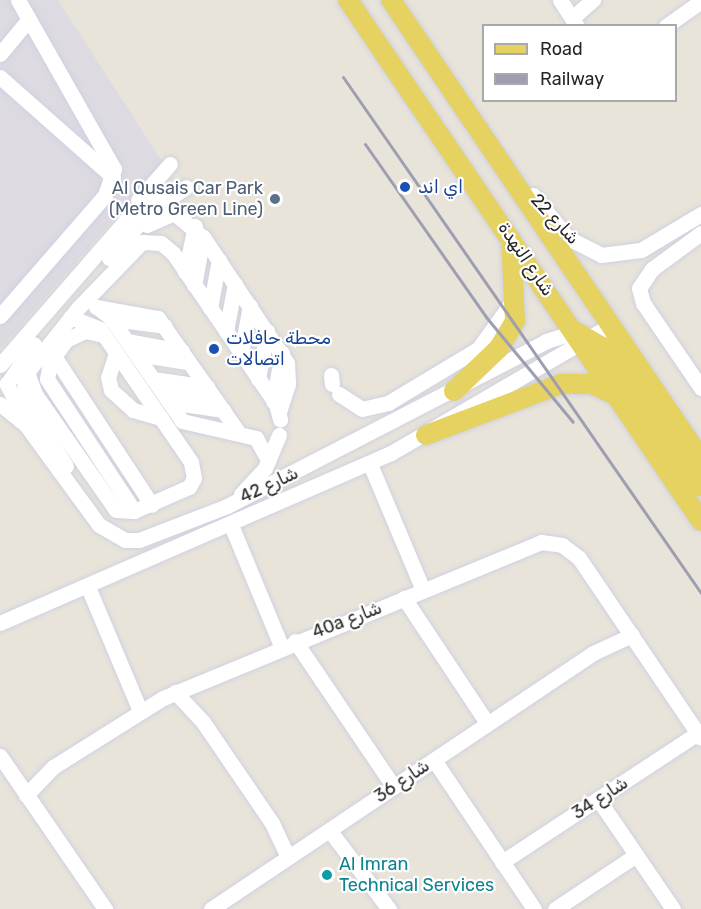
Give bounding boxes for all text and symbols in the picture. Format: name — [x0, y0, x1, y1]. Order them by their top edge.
legend — [482, 24, 677, 102]
text: Road — [540, 38, 583, 60]
text: Railway — [540, 68, 604, 90]
place label: اي اند — [418, 176, 463, 198]
place label: Al Qusais Car Park (Metro Green Line) — [109, 178, 263, 220]
marker: اي اند — [396, 178, 414, 196]
street label: شارع 22 — [526, 189, 584, 249]
marker: Al Qusais Car Park (Metro Green Line) — [268, 192, 282, 206]
street label: شارع النهدة — [493, 218, 559, 300]
place label: محطة حافلات اتصالات — [226, 328, 331, 370]
marker: محطة حافلات اتصالات — [207, 342, 221, 356]
street label: شارع 42 — [236, 462, 302, 508]
street label: 40a شارع — [309, 597, 385, 643]
street label: شارع 36 — [370, 755, 434, 807]
street label: شارع 34 — [568, 772, 632, 824]
place label: Al Imran Technical Services — [339, 854, 494, 896]
marker: Al Imran Technical Services — [320, 868, 334, 882]

